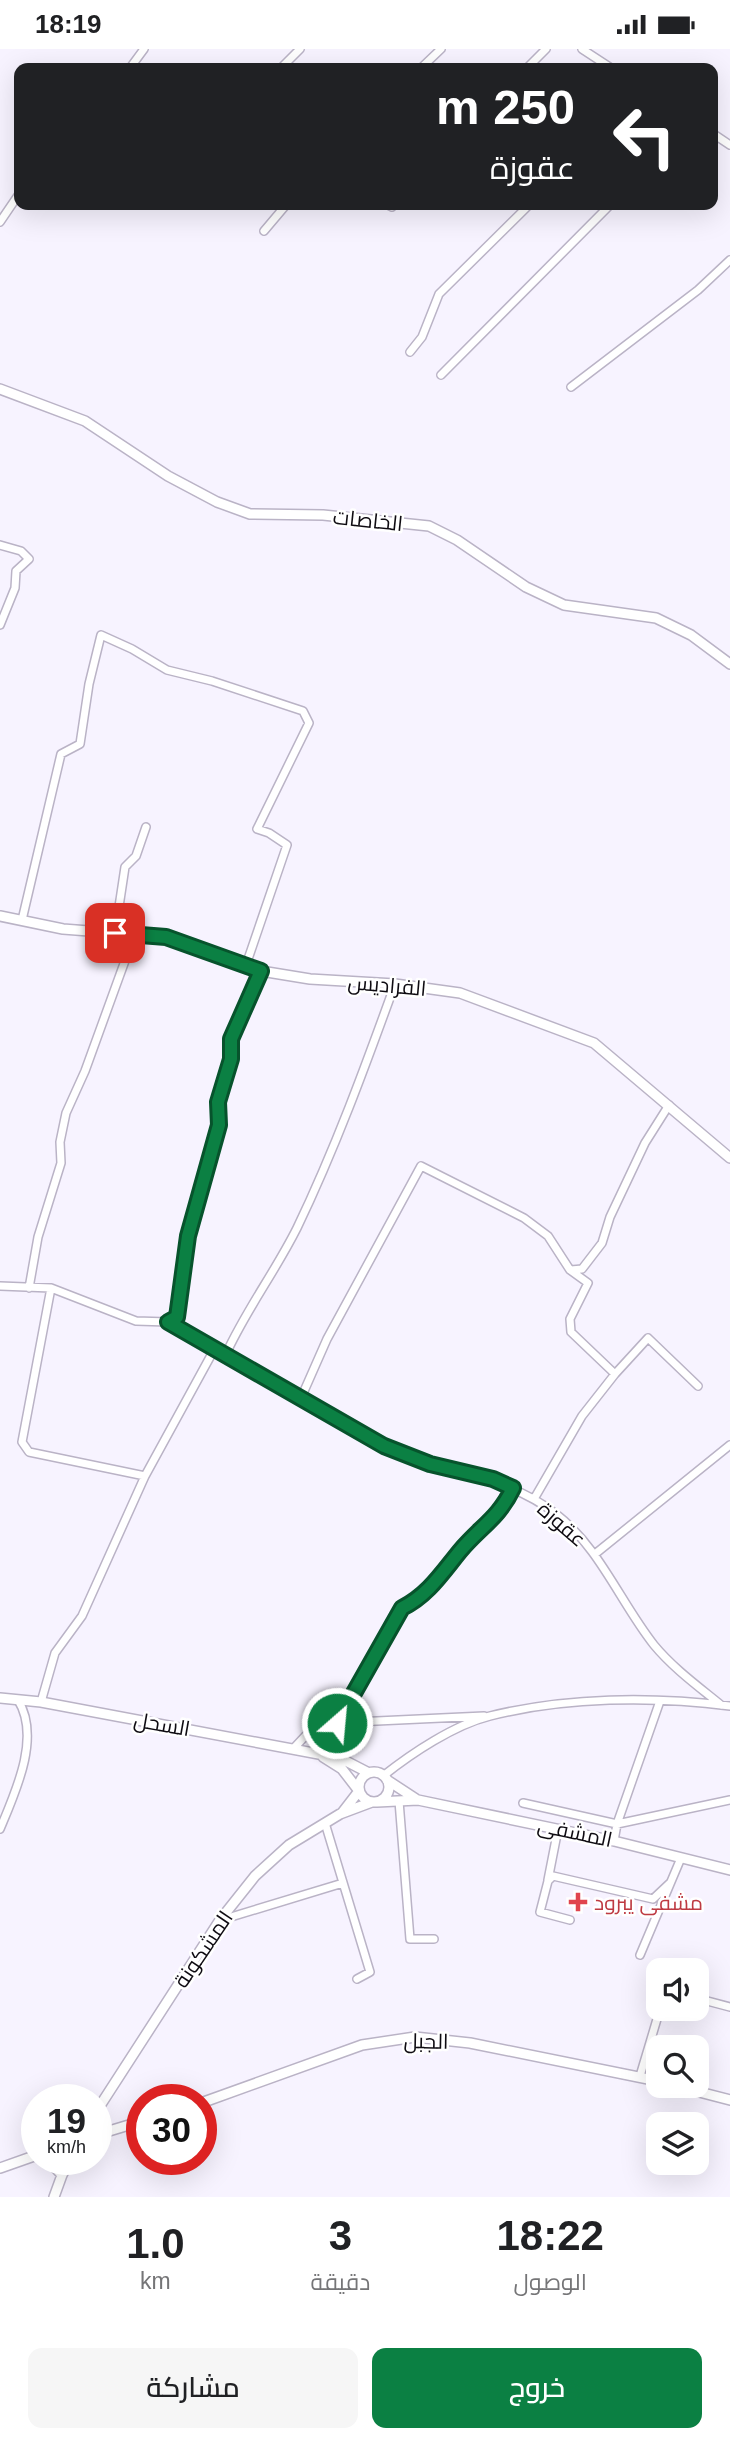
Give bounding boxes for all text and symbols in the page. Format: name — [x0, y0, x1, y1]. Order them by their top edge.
text: 18:19 — [35, 9, 102, 39]
text: 250 m — [436, 80, 575, 134]
icon: left — [599, 91, 690, 182]
text: عقوزة — [490, 150, 575, 186]
street label: الخاصات — [332, 505, 404, 535]
pin — [85, 903, 145, 963]
icon: arrive — [96, 914, 134, 952]
street label: الفراديس — [347, 970, 427, 1002]
street label: عقوزة — [533, 1497, 591, 1552]
position arrow — [300, 1686, 374, 1760]
street label: السحل — [132, 1708, 192, 1742]
street label: المشفى — [535, 1813, 614, 1853]
place label: مشفى يبرود — [594, 1891, 703, 1916]
marker: مشفى يبرود — [568, 1892, 588, 1912]
street label: المشكونة — [169, 1906, 238, 1992]
map controls — [646, 1958, 709, 2175]
button: sound — [646, 1958, 709, 2021]
street label: الجبل — [403, 2029, 449, 2055]
button: search — [646, 2035, 709, 2098]
speed limit sign: 30 — [126, 2084, 217, 2175]
text: 19 — [47, 2101, 86, 2140]
button: layers — [646, 2112, 709, 2175]
text: km/h — [47, 2137, 86, 2157]
text: 3 — [329, 2212, 352, 2259]
text: 18:22 — [497, 2212, 604, 2259]
text: 1.0 — [126, 2220, 185, 2267]
text: km — [140, 2268, 171, 2294]
text: دقيقة — [311, 2269, 370, 2295]
text: الوصول — [514, 2269, 587, 2295]
button: مشاركة — [28, 2348, 358, 2428]
button: خروج — [372, 2348, 702, 2428]

